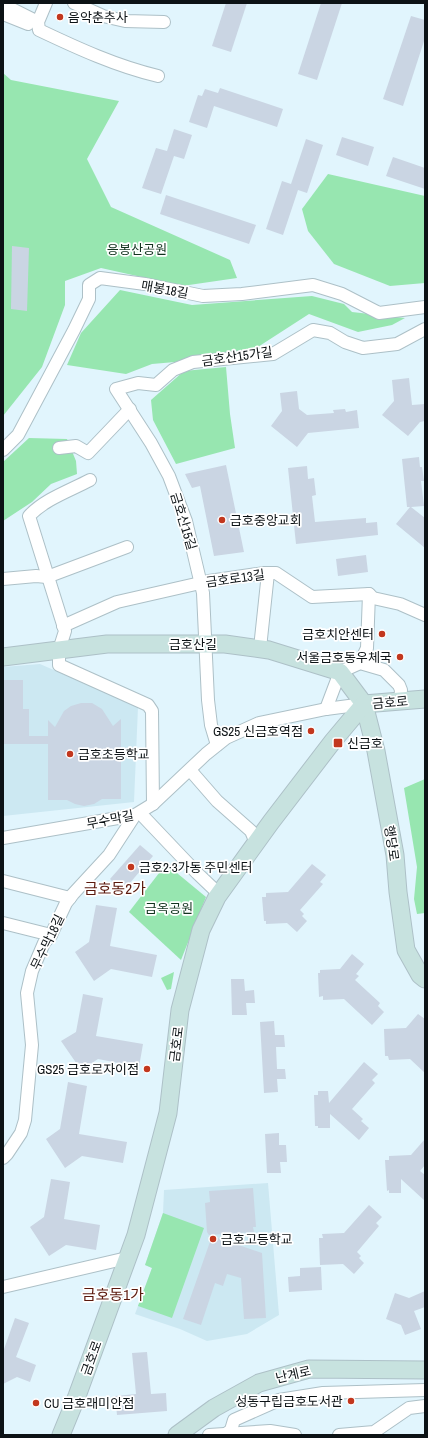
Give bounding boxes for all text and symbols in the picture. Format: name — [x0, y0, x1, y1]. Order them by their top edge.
place label: 음악춘추사 — [68, 9, 128, 26]
marker: 음악춘추사 — [55, 12, 65, 22]
park label: 응봉산공원 — [107, 241, 167, 258]
street label: 매봉18길 — [140, 277, 190, 302]
street label: 금호산15가길 — [200, 343, 274, 370]
street label: 금호산15길 — [167, 490, 200, 552]
place label: 금호중앙교회 — [230, 512, 302, 529]
marker: 금호중앙교회 — [217, 515, 227, 525]
street label: 금호로13길 — [204, 566, 266, 591]
place label: 금호치안센터 — [302, 626, 374, 643]
marker: 금호치안센터 — [377, 629, 387, 639]
street label: 금호산길 — [169, 636, 217, 653]
place label: 서울금호동우체국 — [296, 649, 392, 666]
marker: 서울금호동우체국 — [395, 652, 405, 662]
street label: 금호로 — [371, 692, 409, 713]
place label: GS25 신금호역점 — [213, 723, 303, 740]
marker: GS25 신금호역점 — [306, 726, 316, 736]
place label: 신금호 — [347, 735, 383, 752]
marker: 신금호 — [332, 737, 344, 749]
place label: 금호초등학교 — [78, 746, 150, 763]
marker: 금호초등학교 — [65, 749, 75, 759]
street label: 무수막길 — [85, 807, 135, 832]
street label: 행당로 — [381, 824, 402, 862]
place label: 금호2·3가동 주민센터 — [139, 859, 252, 876]
marker: 금호2·3가동 주민센터 — [126, 862, 136, 872]
district label: 금호동2가 — [84, 878, 146, 899]
park label: 금옥공원 — [145, 900, 193, 917]
street label: 무수막18길 — [27, 912, 68, 973]
street label: 금호로 — [166, 1025, 187, 1063]
place label: GS25 금호로자이점 — [37, 1061, 139, 1078]
marker: GS25 금호로자이점 — [142, 1064, 152, 1074]
place label: 금호고등학교 — [221, 1231, 293, 1248]
marker: 금호고등학교 — [208, 1234, 218, 1244]
district label: 금호동1가 — [82, 1284, 144, 1305]
street label: 금호로 — [77, 1338, 106, 1378]
street label: 난계로 — [274, 1362, 313, 1387]
place label: 성동구립금호도서관 — [235, 1393, 343, 1410]
place label: CU 금호래미안점 — [44, 1395, 134, 1412]
marker: 성동구립금호도서관 — [346, 1396, 356, 1406]
marker: CU 금호래미안점 — [31, 1398, 41, 1408]

